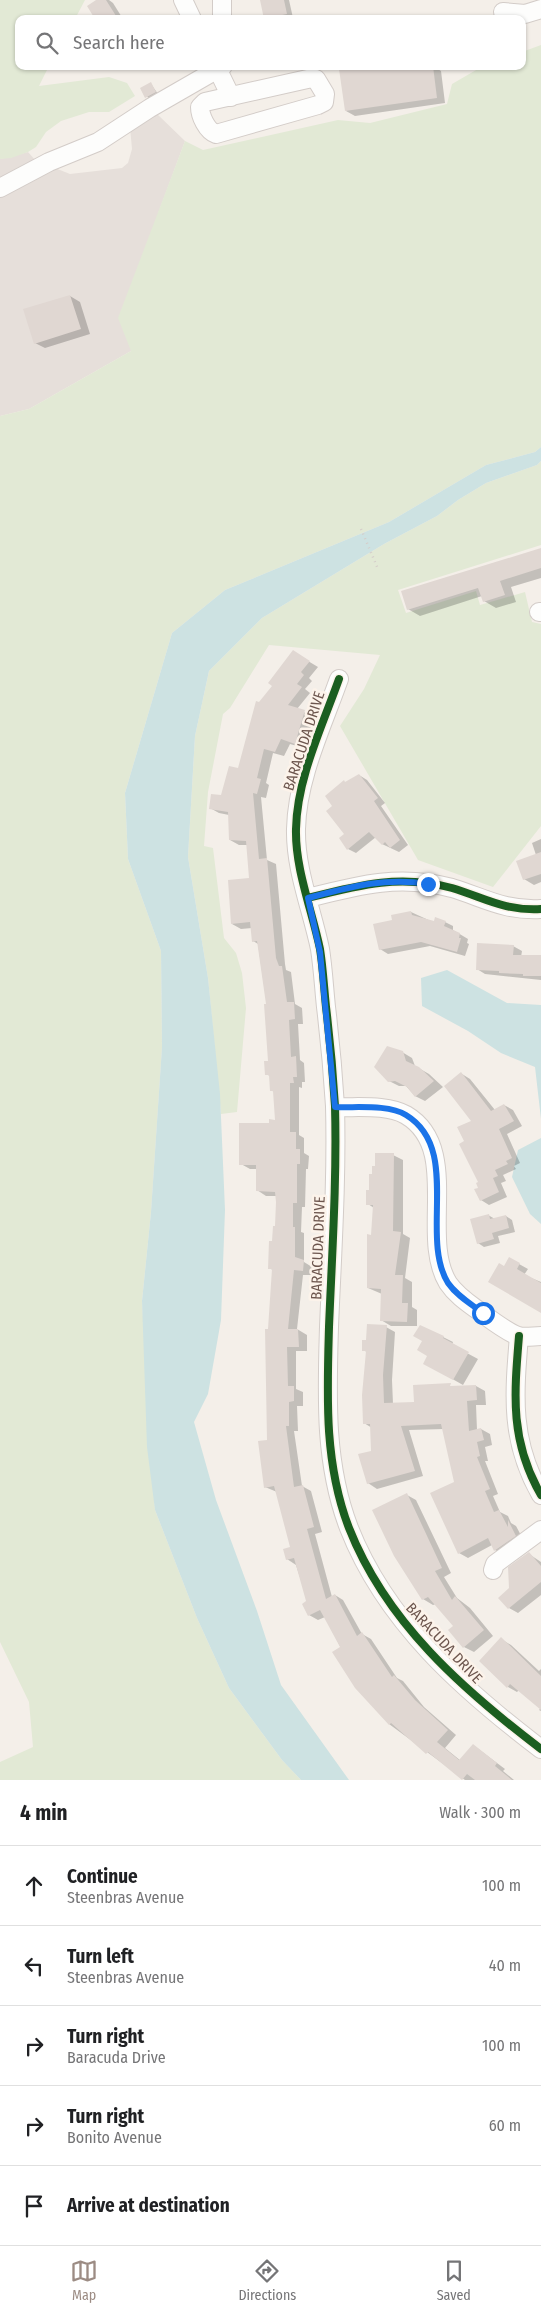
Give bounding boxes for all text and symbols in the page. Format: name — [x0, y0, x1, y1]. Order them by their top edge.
search box — [15, 15, 526, 70]
icon: search — [33, 29, 61, 57]
text: Search here — [73, 31, 165, 54]
street label: BARACUDA DRIVE — [279, 689, 329, 793]
route end — [417, 873, 440, 896]
street label: BARACUDA DRIVE — [307, 1196, 329, 1300]
route start — [472, 1302, 495, 1325]
street label: BARACUDA DRIVE — [402, 1599, 486, 1687]
text: 4 min — [20, 1800, 68, 1826]
text: Walk · 300 m — [439, 1803, 521, 1822]
text: Continue — [67, 1865, 138, 1888]
icon: ahead — [20, 1872, 48, 1900]
text: 100 m — [482, 1876, 521, 1895]
text: Steenbras Avenue — [67, 1888, 184, 1907]
text: Turn left — [67, 1945, 134, 1968]
icon: left — [20, 1952, 48, 1980]
text: 40 m — [489, 1956, 521, 1975]
text: Steenbras Avenue — [67, 1968, 184, 1987]
text: Turn right — [67, 2025, 144, 2048]
icon: right — [20, 2032, 48, 2060]
text: 100 m — [482, 2036, 521, 2055]
text: Baracuda Drive — [67, 2048, 166, 2067]
text: Turn right — [67, 2105, 144, 2128]
icon: right — [20, 2112, 48, 2140]
text: 60 m — [489, 2116, 521, 2135]
text: Bonito Avenue — [67, 2128, 162, 2147]
icon: arrive — [20, 2192, 48, 2220]
text: Arrive at destination — [67, 2194, 230, 2217]
tab: Map — [70, 2257, 98, 2304]
tab: Directions — [238, 2257, 296, 2304]
tab: Saved — [437, 2257, 471, 2304]

